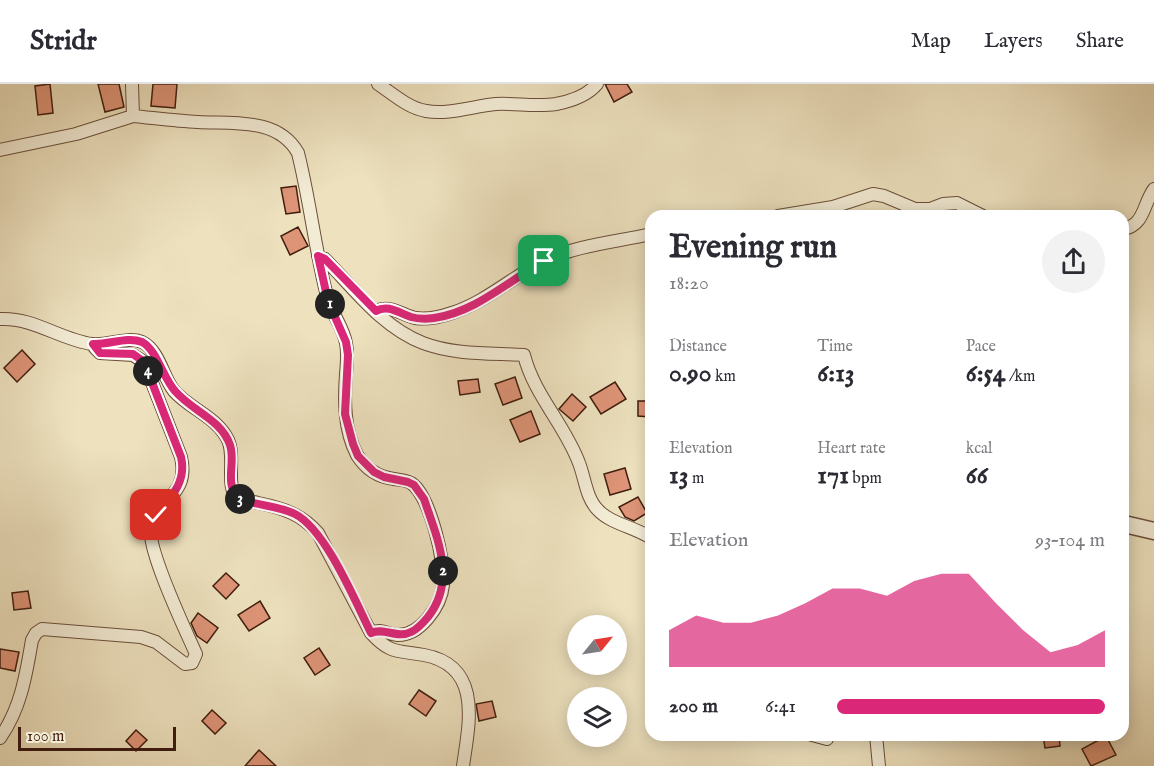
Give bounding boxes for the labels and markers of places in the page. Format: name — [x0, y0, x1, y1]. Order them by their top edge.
pin — [518, 235, 569, 286]
pin: 1 — [315, 289, 345, 319]
pin: 4 — [133, 356, 163, 386]
pin: 3 — [225, 484, 255, 514]
pin — [130, 489, 181, 540]
pin: 2 — [428, 556, 458, 586]

